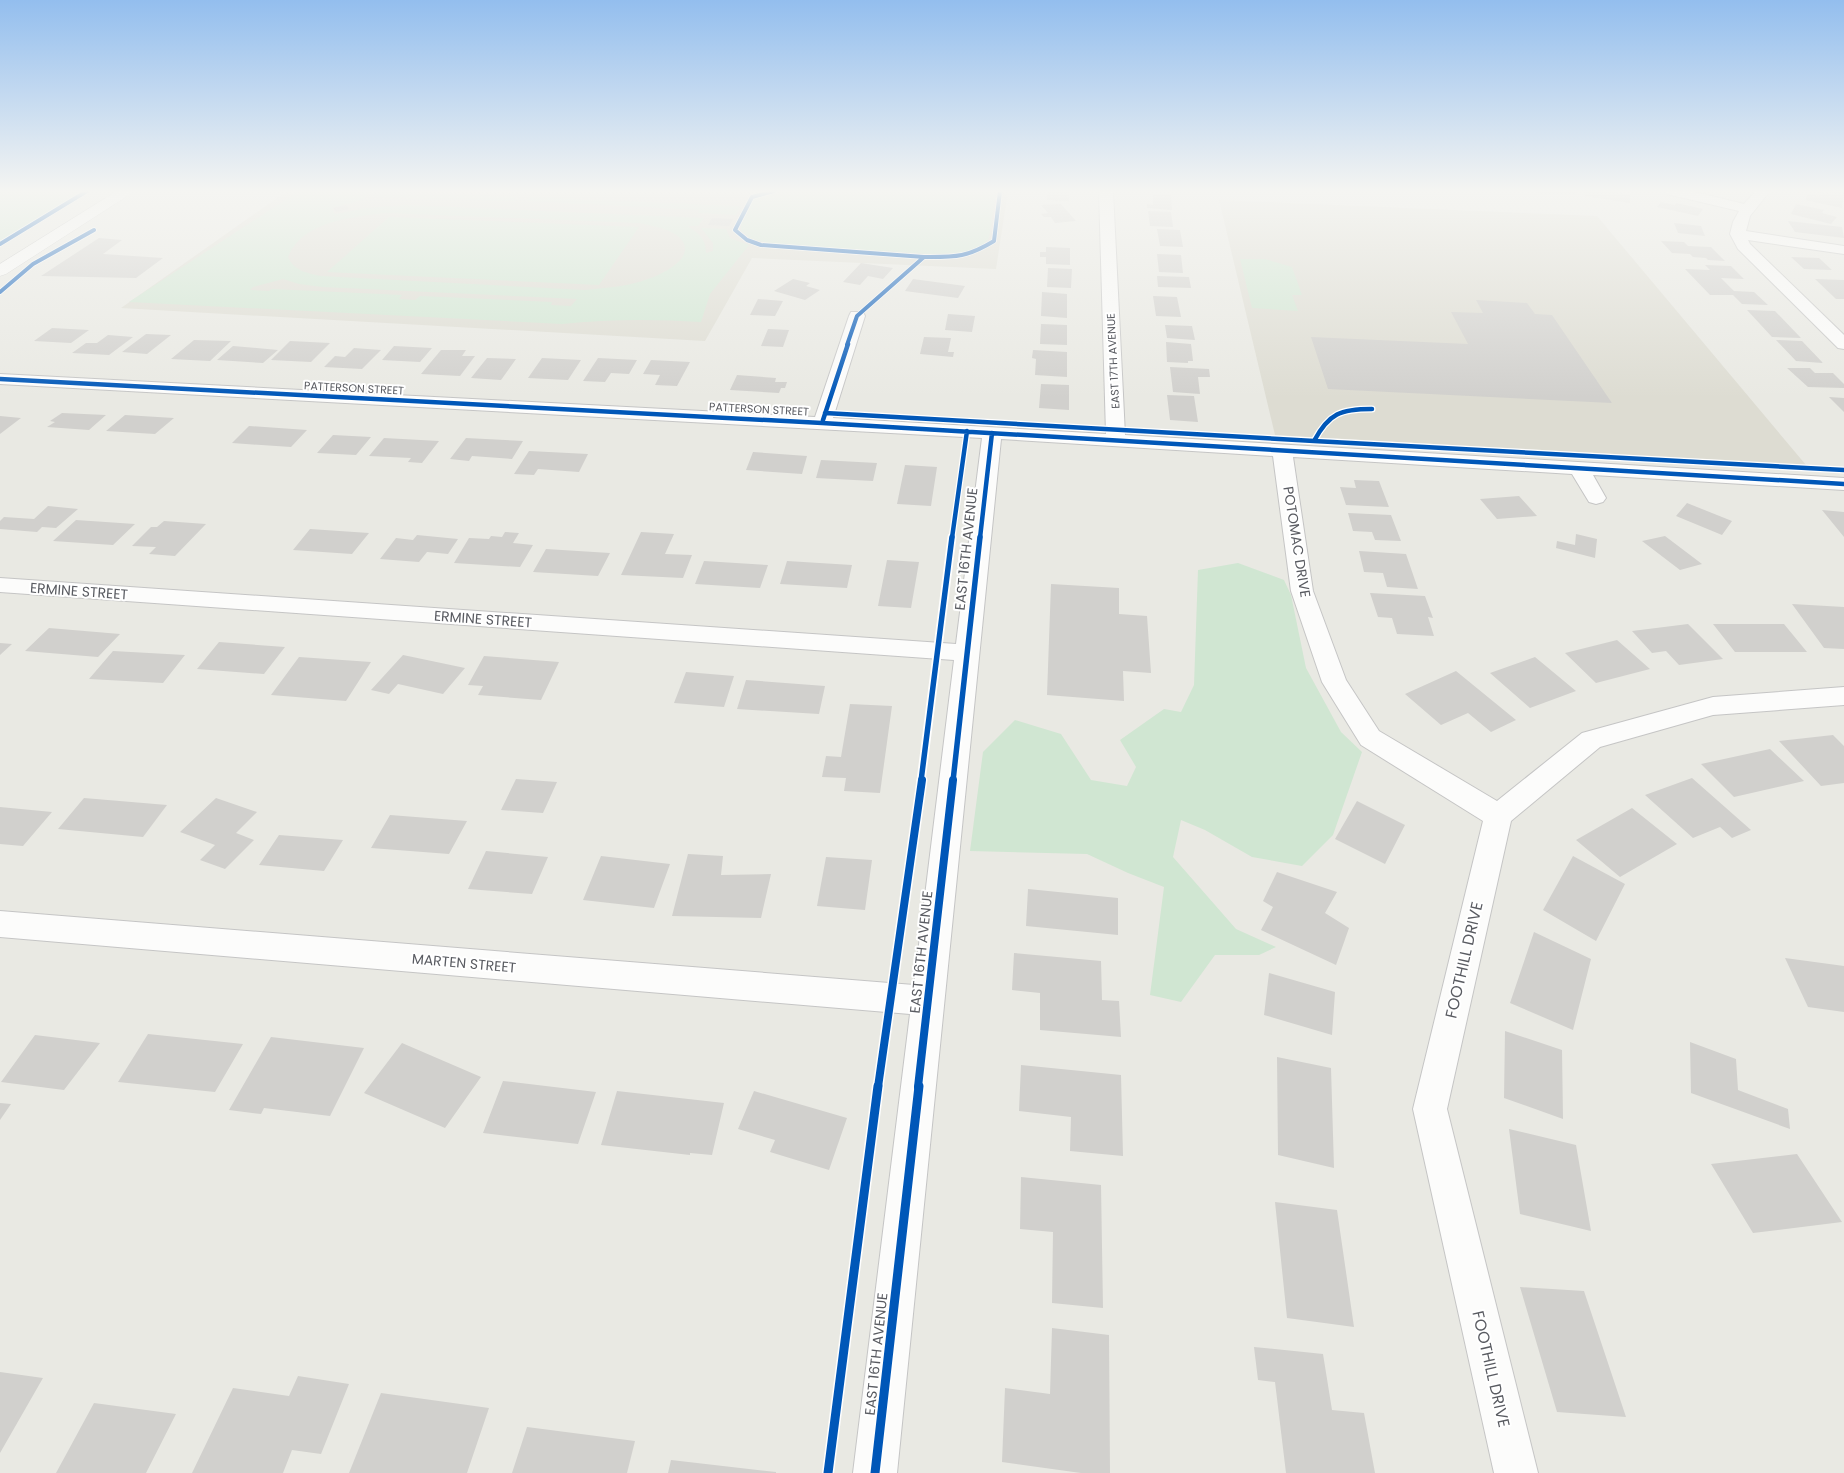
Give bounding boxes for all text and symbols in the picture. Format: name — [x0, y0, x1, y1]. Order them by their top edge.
street label: EAST 17TH AVENUE — [1103, 313, 1123, 409]
street label: PATTERSON STREET — [304, 377, 404, 399]
street label: PATTERSON STREET — [709, 398, 809, 420]
street label: POTOMAC DRIVE — [1278, 485, 1316, 599]
street label: EAST 16TH AVENUE — [950, 487, 982, 611]
street label: ERMINE STREET — [29, 578, 129, 604]
street label: ERMINE STREET — [433, 606, 533, 632]
street label: EAST 16TH AVENUE — [905, 890, 937, 1014]
street label: FOOTHILL DRIVE — [1439, 899, 1489, 1021]
street label: MARTEN STREET — [411, 948, 517, 978]
street label: EAST 16TH AVENUE — [860, 1292, 892, 1416]
street label: FOOTHILL DRIVE — [1466, 1308, 1516, 1430]

